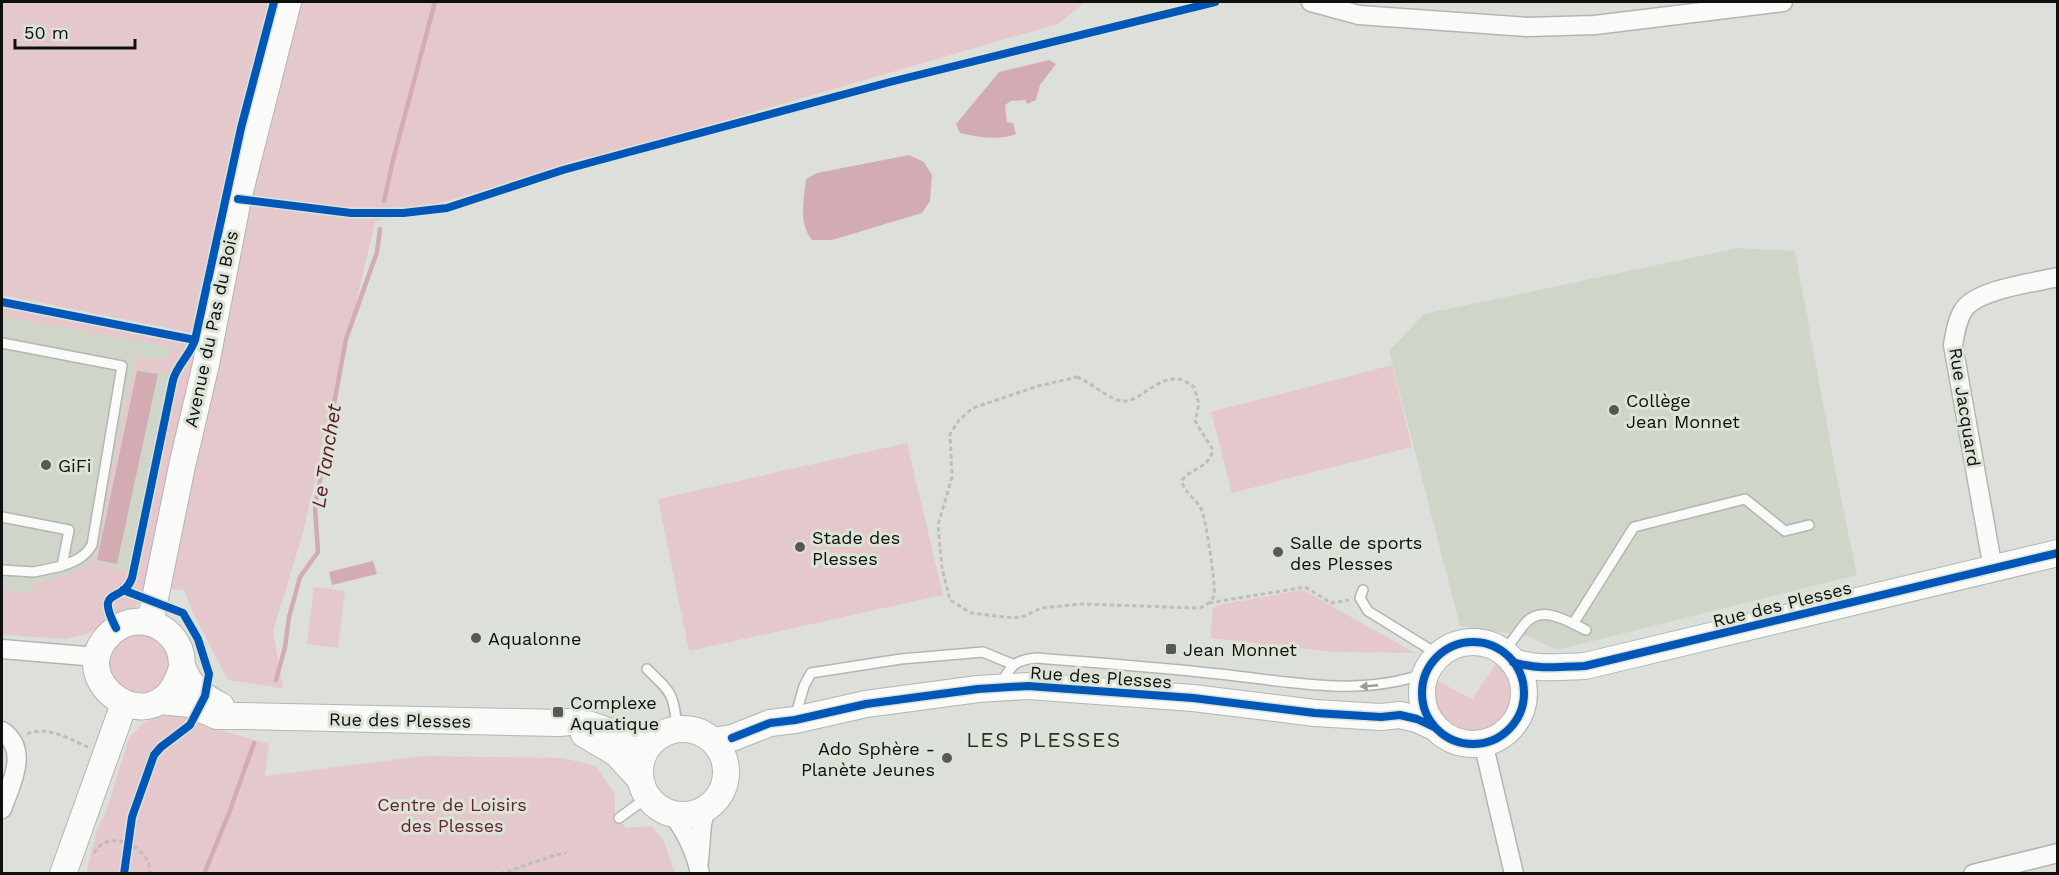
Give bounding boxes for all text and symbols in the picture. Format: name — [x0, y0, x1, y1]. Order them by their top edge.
scale bar — [15, 12, 135, 50]
text: 50 m — [24, 22, 69, 43]
street label: Avenue du Pas du Bois — [180, 229, 242, 429]
street label: Rue Jacquard — [1945, 346, 1985, 468]
place label: Collège Jean Monnet — [1626, 390, 1740, 432]
water label: Le Tanchet — [306, 401, 346, 510]
marker: Collège Jean Monnet — [1607, 403, 1621, 417]
place label: GiFi — [58, 455, 92, 476]
marker: GiFi — [39, 458, 53, 472]
place label: Stade des Plesses — [812, 527, 900, 569]
place label: Salle de sports des Plesses — [1290, 532, 1422, 574]
marker: Stade des Plesses — [793, 540, 807, 554]
marker: Salle de sports des Plesses — [1271, 545, 1285, 559]
street label: Rue des Plesses — [1710, 577, 1854, 631]
place label: Aqualonne — [488, 628, 581, 649]
marker: Aqualonne — [469, 631, 483, 645]
place label: Jean Monnet — [1183, 639, 1297, 660]
marker: Jean Monnet — [1164, 642, 1178, 656]
street label: Rue des Plesses — [1029, 662, 1173, 692]
one-way arrow — [1360, 681, 1379, 691]
place label: Complexe Aquatique — [570, 692, 659, 734]
marker: Complexe Aquatique — [551, 705, 565, 719]
street label: Rue des Plesses — [329, 708, 471, 732]
district label: LES PLESSES — [966, 727, 1122, 752]
place label: Ado Sphère - Planète Jeunes — [801, 738, 935, 780]
marker: Ado Sphère - Planète Jeunes — [940, 751, 954, 765]
park label: Centre de Loisirs des Plesses — [377, 794, 527, 836]

